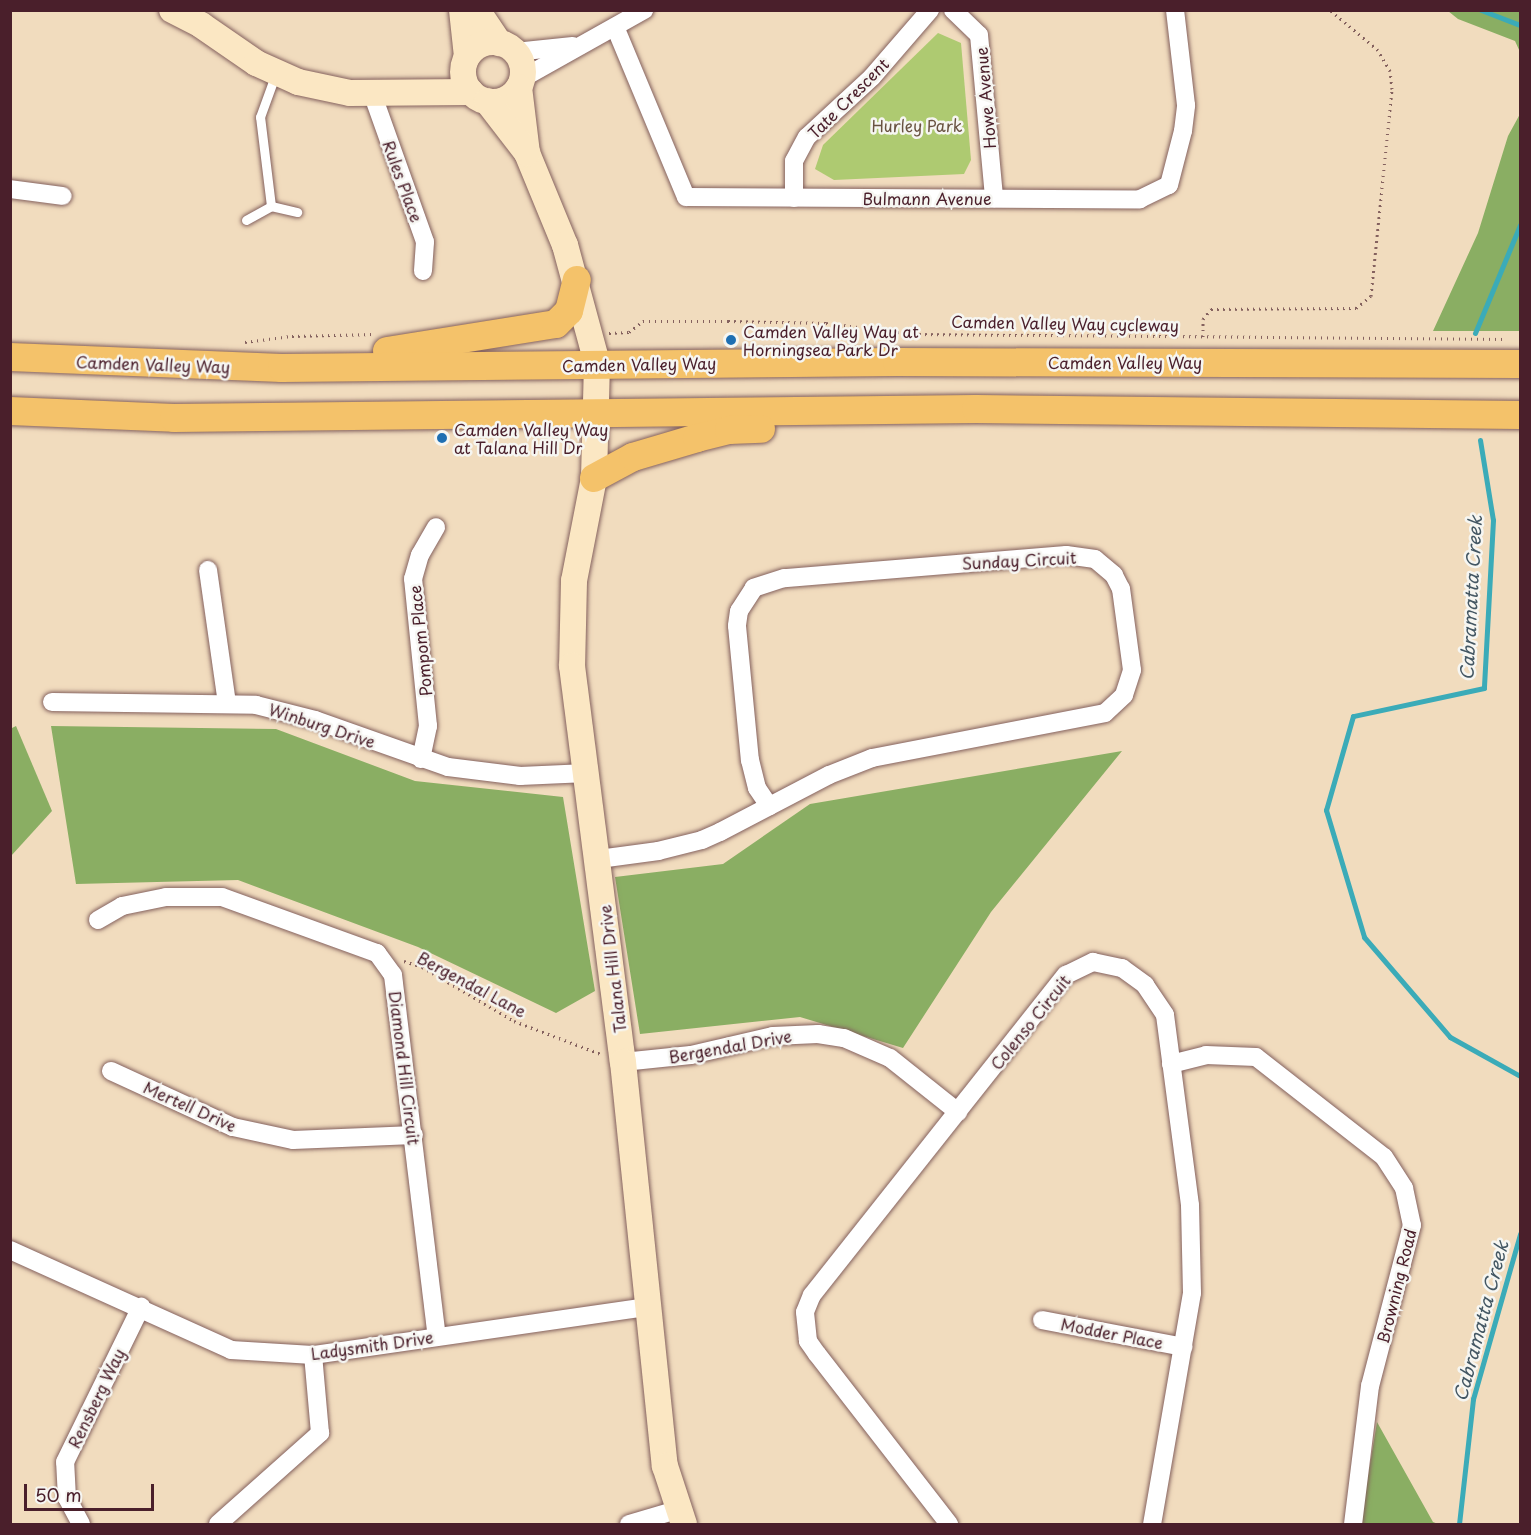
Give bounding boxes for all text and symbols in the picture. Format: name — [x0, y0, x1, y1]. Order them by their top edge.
street label: Howe Avenue — [971, 46, 999, 150]
street label: Tate Crescent — [804, 54, 892, 142]
park label: Hurley Park — [871, 115, 963, 135]
street label: Rules Place — [379, 137, 427, 225]
street label: Bulmann Avenue — [863, 188, 991, 208]
street label: Camden Valley Way cycleway — [951, 311, 1179, 335]
place label: Camden Valley Way at Horningsea Park Dr — [743, 321, 919, 359]
marker: Camden Valley Way at Horningsea Park Dr — [724, 333, 738, 347]
street label: Camden Valley Way — [75, 352, 231, 376]
street label: Camden Valley Way — [1048, 352, 1202, 372]
street label: Camden Valley Way — [562, 353, 716, 375]
place label: Camden Valley Way at Talana Hill Dr — [454, 419, 608, 457]
marker: Camden Valley Way at Talana Hill Dr — [435, 431, 449, 445]
water label: Cabramatta Creek — [1456, 515, 1486, 681]
street label: Sunday Circuit — [961, 547, 1077, 573]
street label: Pompom Place — [405, 584, 435, 698]
street label: Winburg Drive — [266, 699, 378, 751]
street label: Talana Hill Drive — [595, 904, 629, 1034]
street label: Bergendal Lane — [414, 947, 530, 1021]
street label: Colenso Circuit — [986, 971, 1074, 1073]
street label: Diamond Hill Circuit — [386, 989, 424, 1147]
street label: Bergendal Drive — [667, 1026, 793, 1066]
street label: Mertell Drive — [140, 1077, 240, 1135]
street label: Browning Road — [1372, 1227, 1420, 1345]
water label: Cabramatta Creek — [1449, 1238, 1513, 1404]
street label: Modder Place — [1059, 1314, 1165, 1352]
street label: Ladysmith Drive — [309, 1327, 435, 1363]
street label: Rensberg Way — [63, 1345, 129, 1451]
scale bar — [27, 1472, 158, 1510]
text: 50 m — [35, 1481, 82, 1508]

